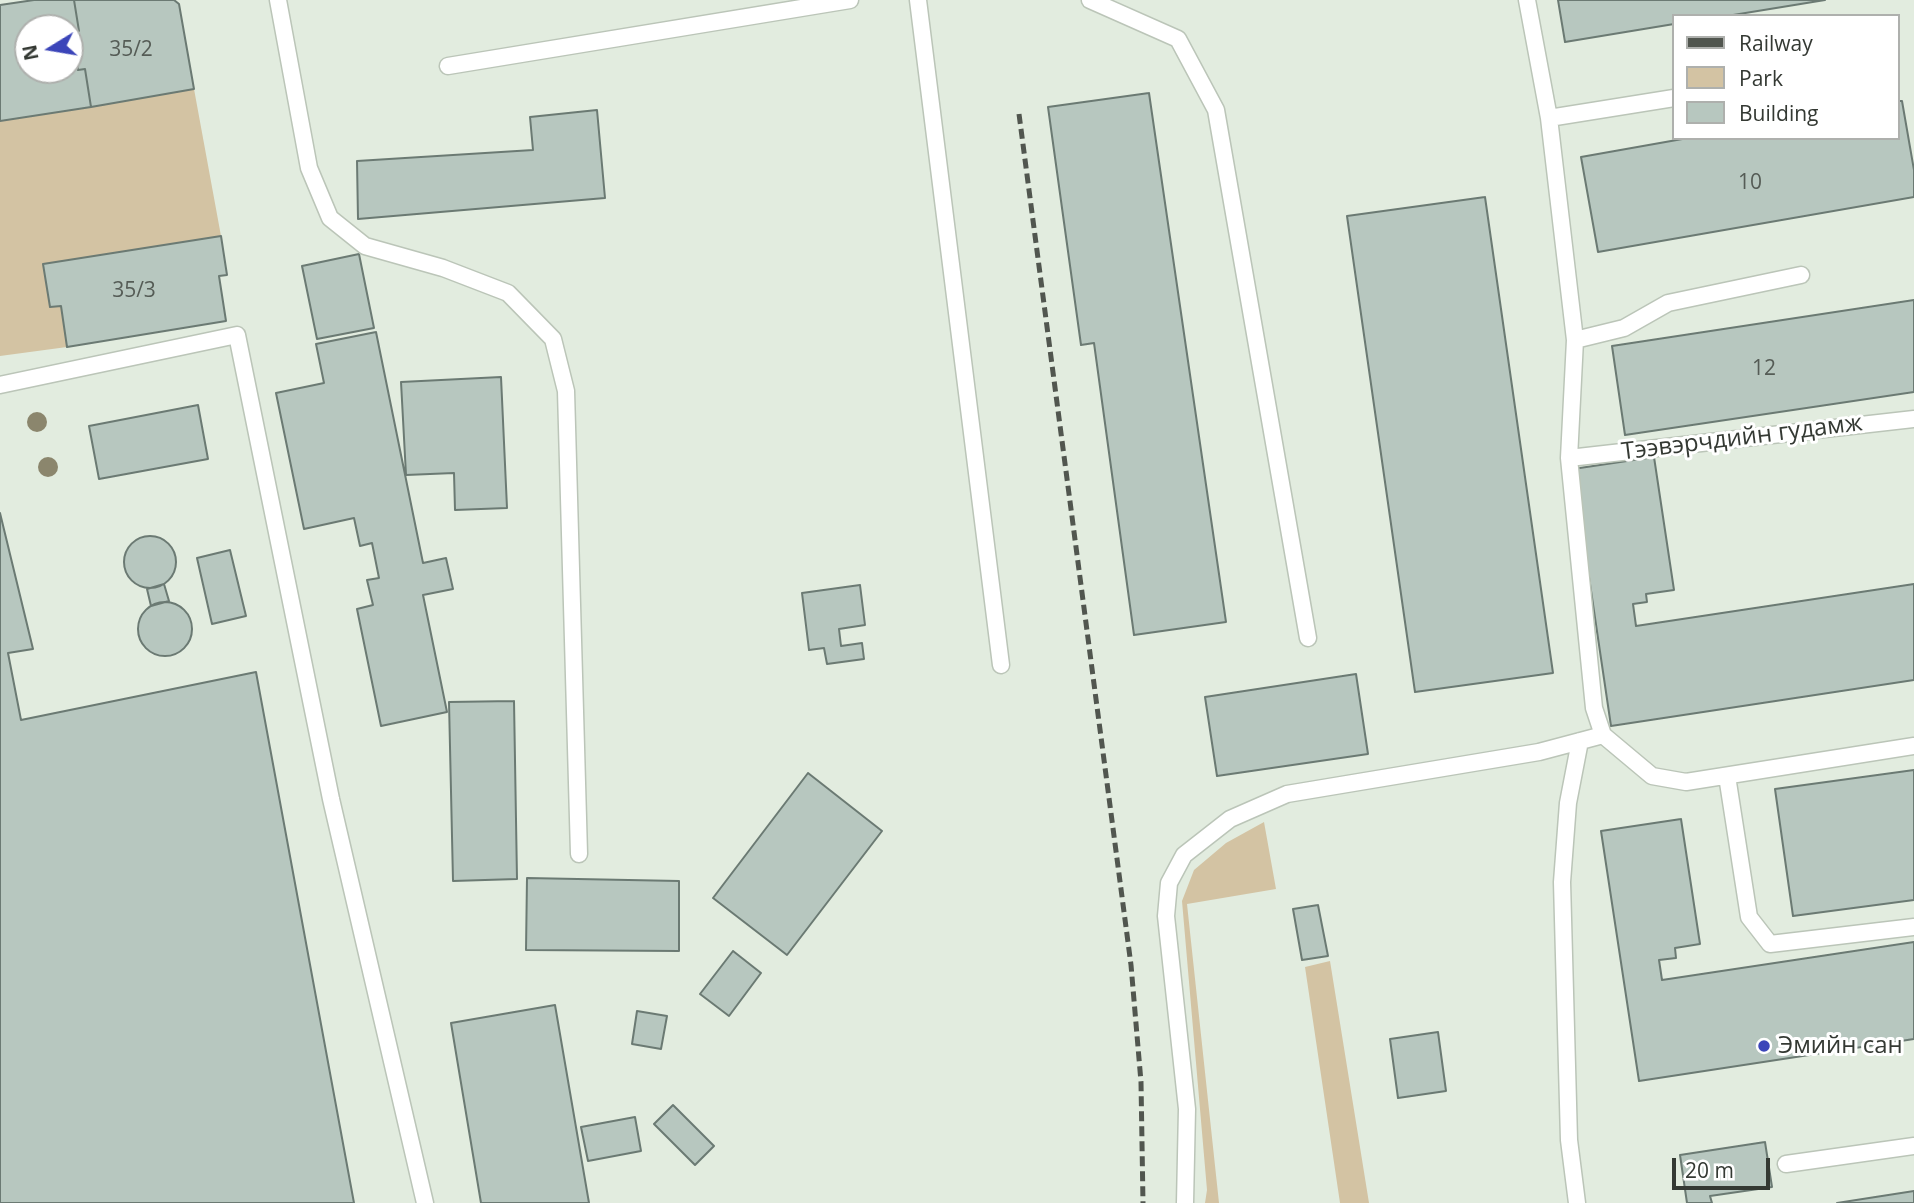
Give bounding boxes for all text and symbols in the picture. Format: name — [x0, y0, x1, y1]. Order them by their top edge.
north arrow — [14, 14, 84, 84]
legend — [1672, 14, 1900, 140]
text: Railway — [1739, 29, 1813, 57]
house number: 35/2 — [109, 37, 153, 63]
text: N — [16, 43, 45, 63]
text: Park — [1739, 64, 1783, 92]
text: Building — [1739, 99, 1818, 127]
house number: 10 — [1738, 170, 1762, 196]
house number: 35/3 — [112, 278, 156, 304]
house number: 12 — [1752, 356, 1776, 382]
street label: Тээвэрчдийн гудамж — [1620, 409, 1864, 467]
place label: Эмийн сан — [1778, 1032, 1903, 1060]
marker: Эмийн сан — [1756, 1038, 1772, 1054]
scale bar — [1676, 1144, 1774, 1188]
text: 20 m — [1685, 1156, 1734, 1184]

